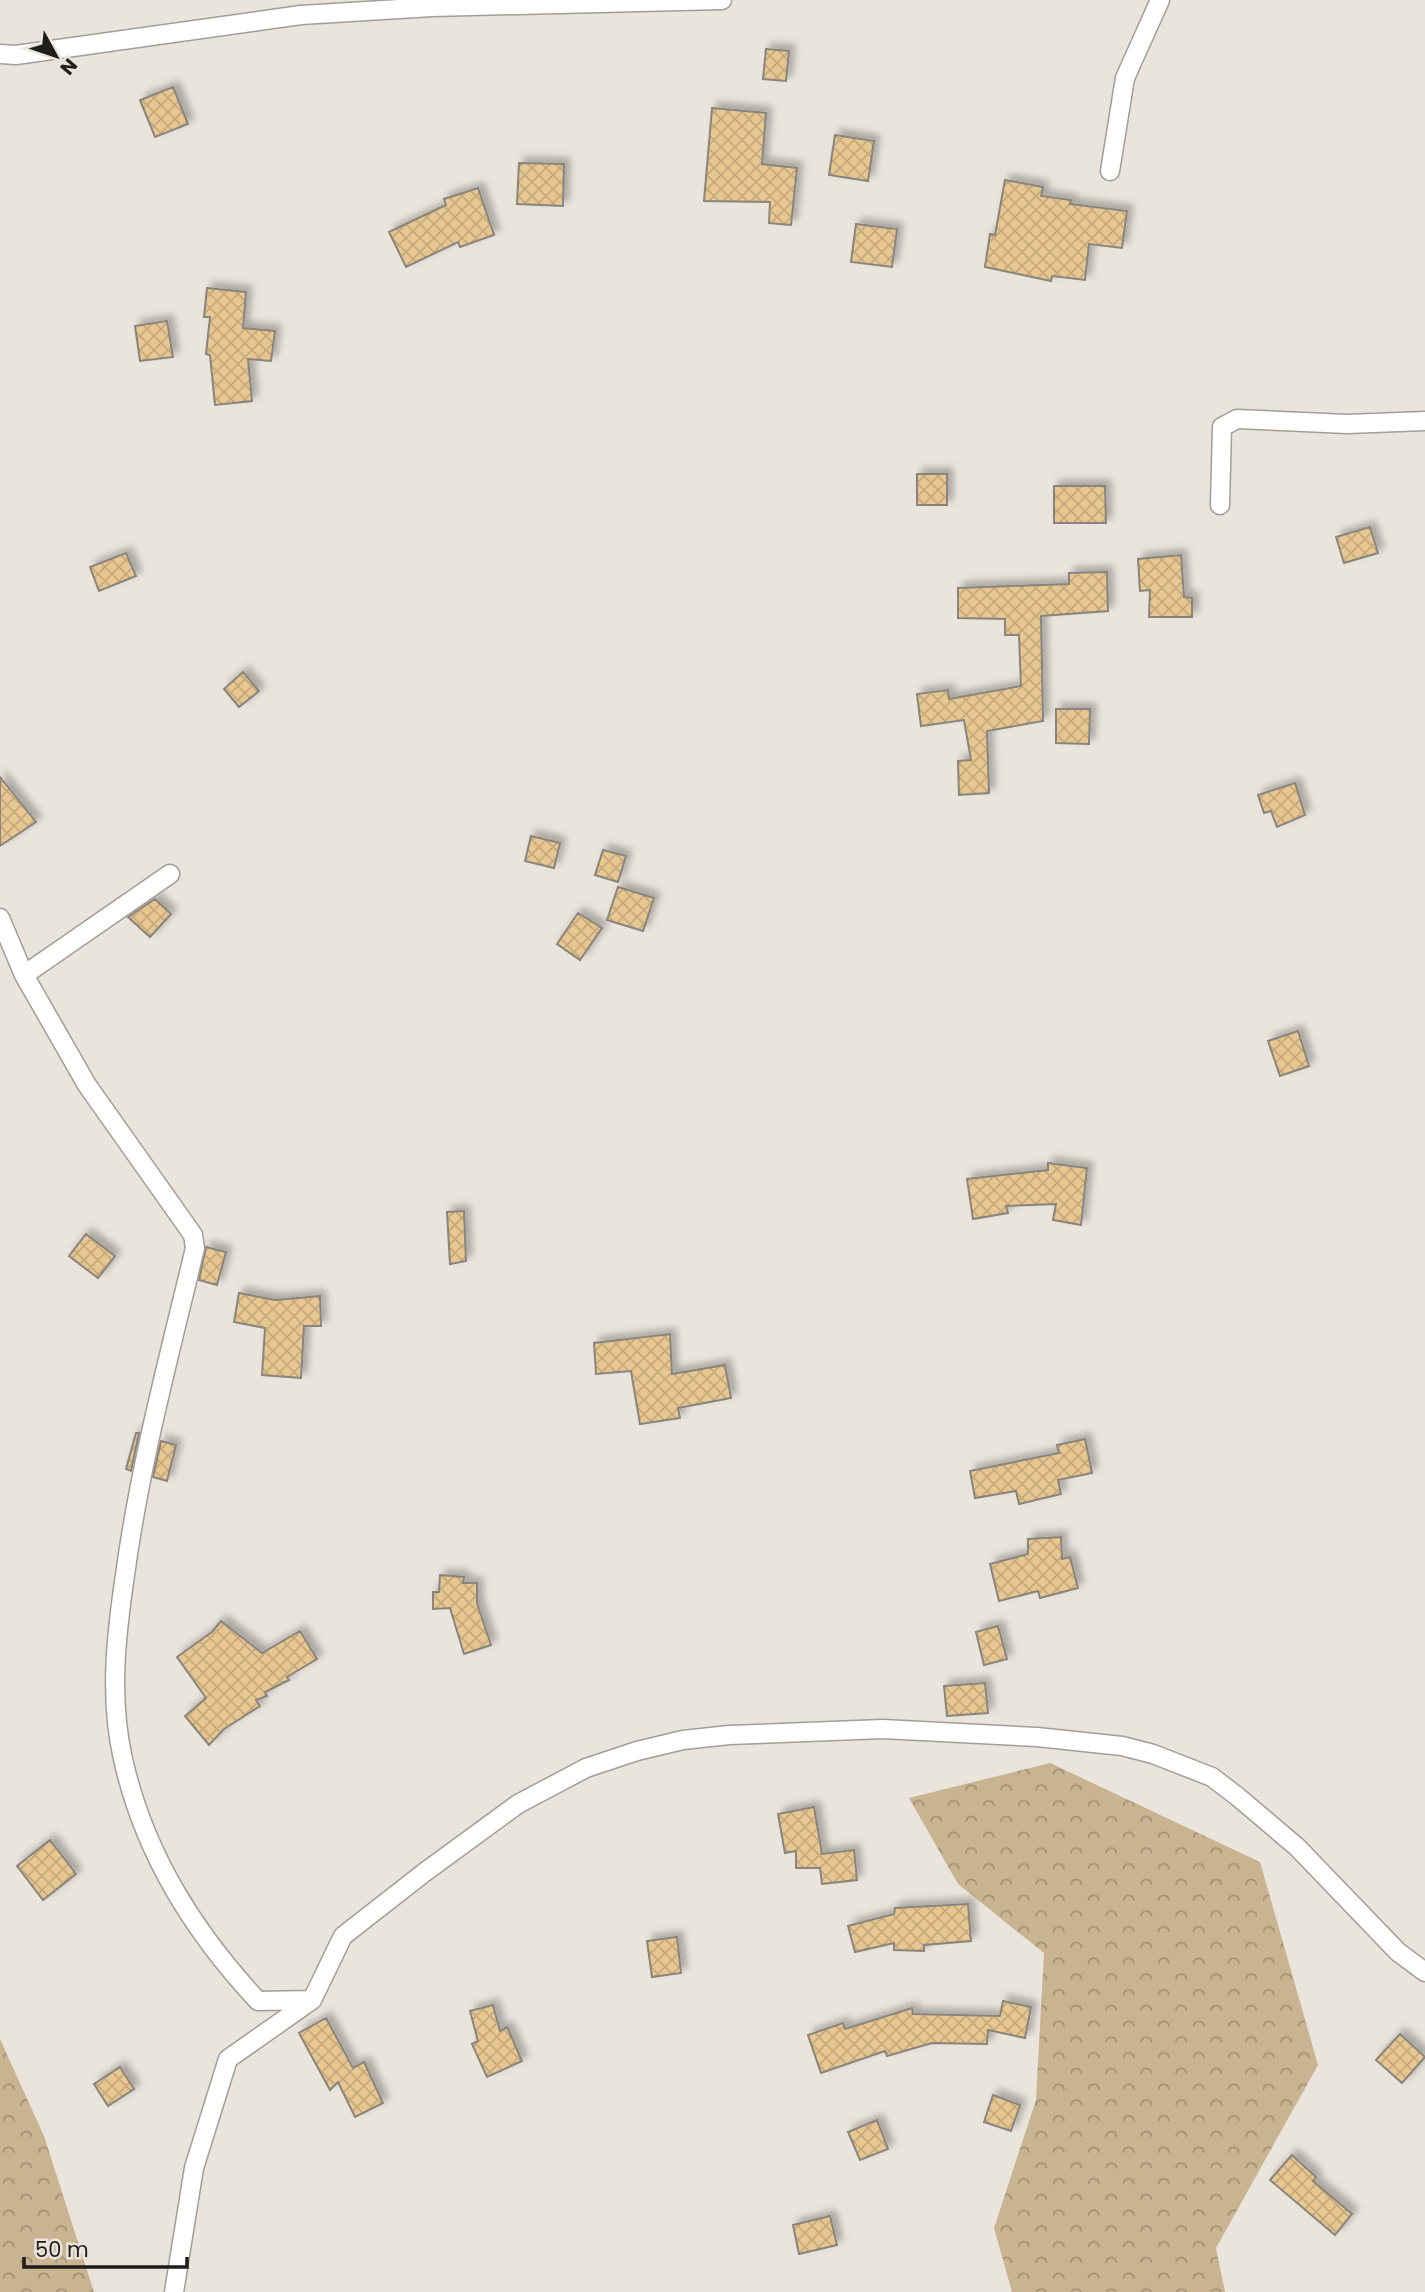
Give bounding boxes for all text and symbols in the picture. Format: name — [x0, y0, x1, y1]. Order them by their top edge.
north arrow — [21, 21, 91, 91]
text: N — [54, 52, 84, 81]
scale bar — [24, 2226, 187, 2270]
text: 50 m — [35, 2235, 89, 2264]

